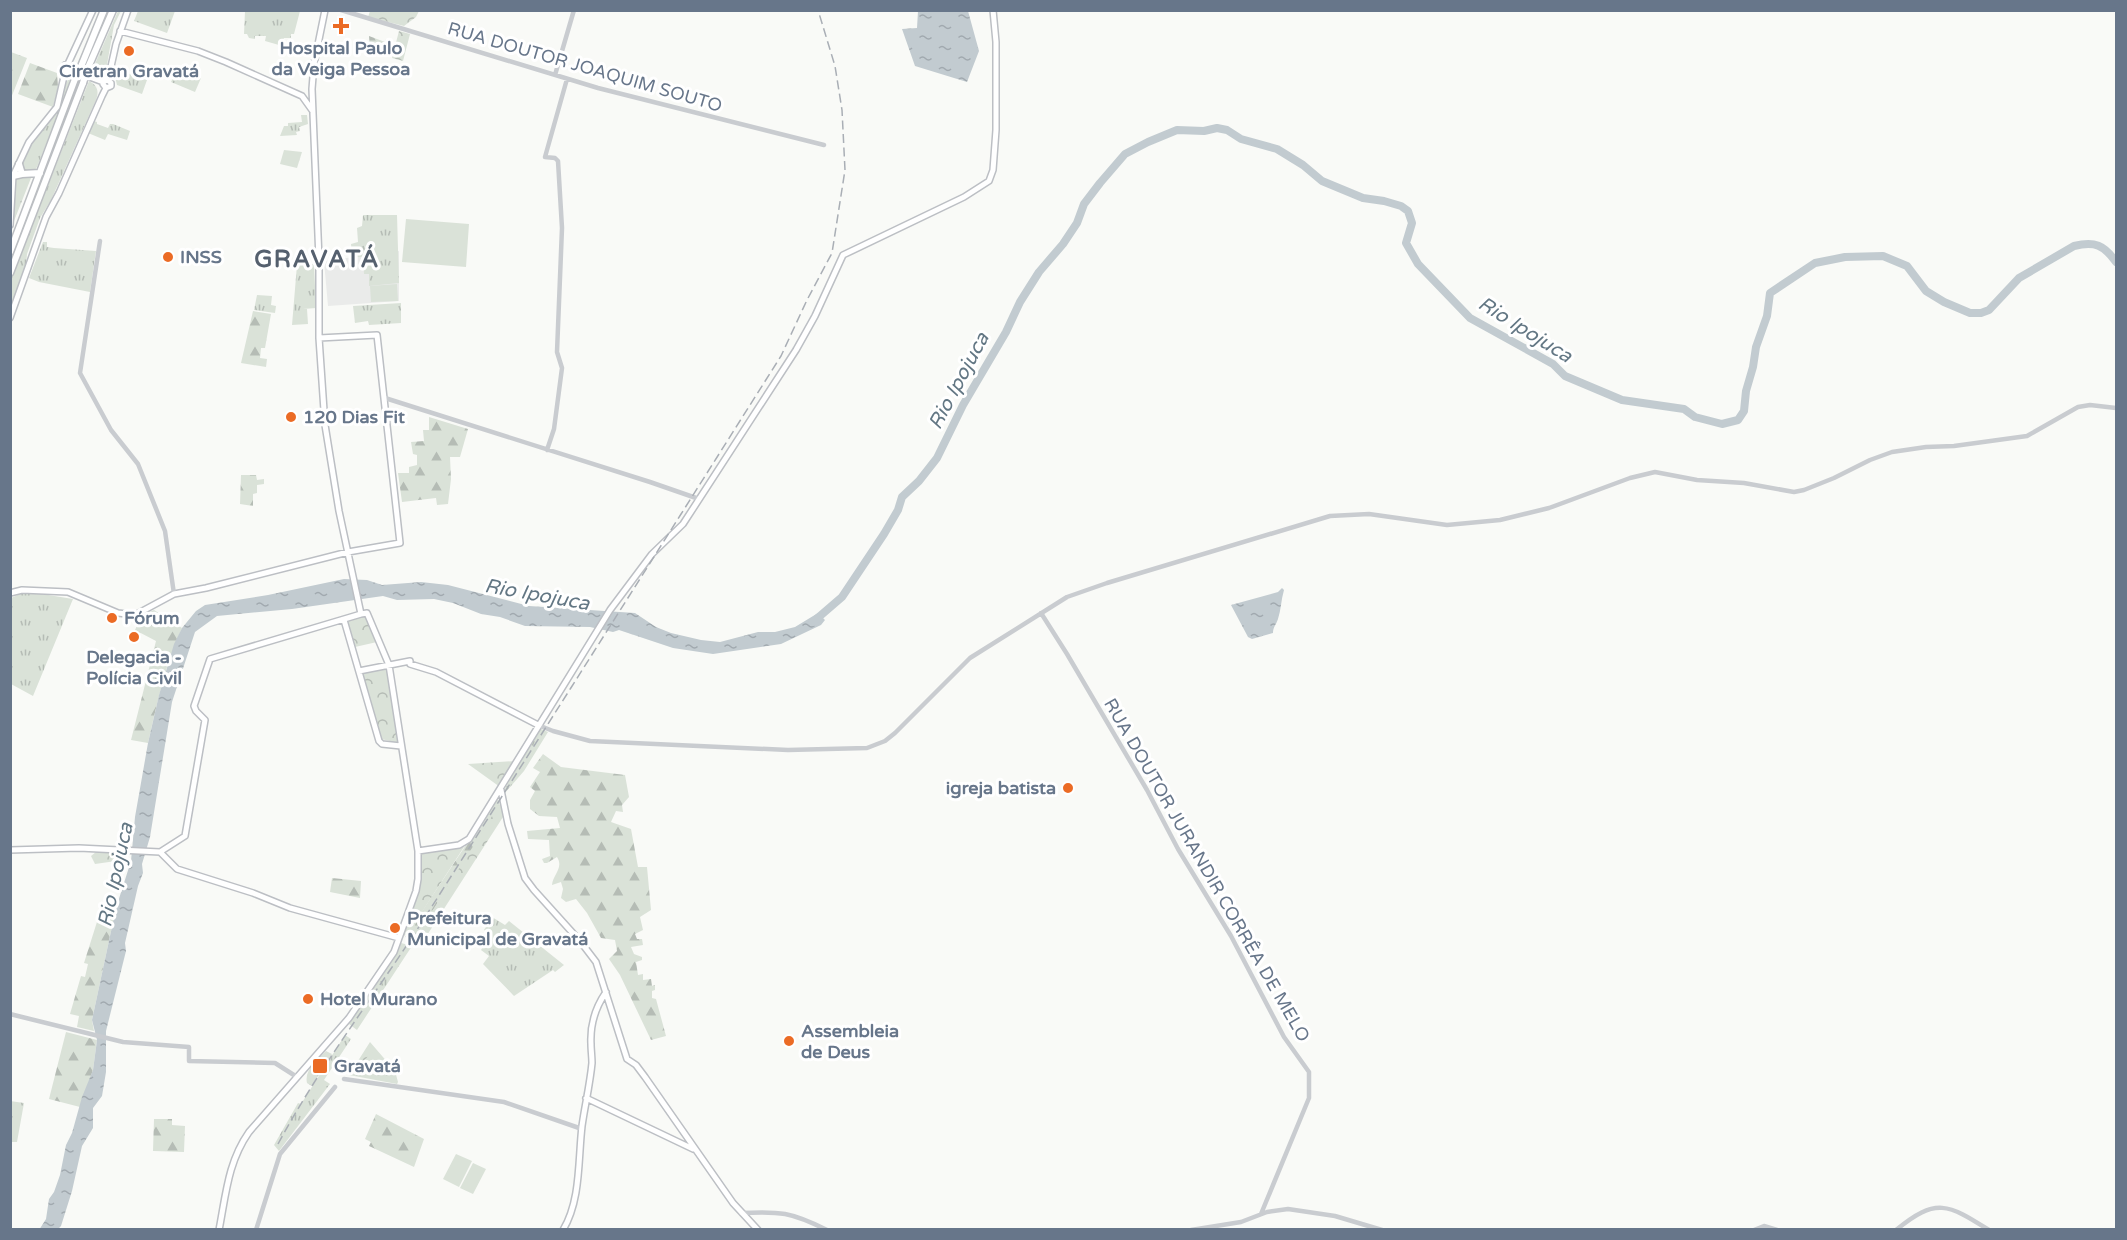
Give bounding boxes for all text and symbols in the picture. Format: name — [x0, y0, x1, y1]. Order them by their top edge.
marker: Hospital Paulo da Veiga Pessoa — [332, 17, 350, 35]
street label: RUA DOUTOR JOAQUIM SOUTO — [445, 17, 725, 117]
place label: Hospital Paulo da Veiga Pessoa — [272, 37, 410, 80]
marker: Ciretran Gravatá — [122, 44, 136, 58]
place label: Ciretran Gravatá — [59, 60, 199, 82]
district label: GRAVATÁ — [254, 244, 380, 274]
place label: INSS — [180, 246, 222, 268]
marker: INSS — [161, 250, 175, 264]
water label: Rio Ipojuca — [1474, 292, 1577, 369]
water label: Rio Ipojuca — [924, 328, 995, 433]
place label: 120 Dias Fit — [303, 406, 405, 428]
marker: 120 Dias Fit — [284, 410, 298, 424]
water label: Rio Ipojuca — [483, 574, 592, 616]
place label: Fórum — [124, 607, 180, 629]
marker: Fórum — [105, 611, 119, 625]
marker: Delegacia - Polícia Civil — [127, 630, 141, 644]
place label: Delegacia - Polícia Civil — [86, 646, 182, 689]
street label: RUA DOUTOR JURANDIR CORRÊA DE MELO — [1099, 694, 1315, 1046]
place label: igreja batista — [946, 777, 1056, 799]
marker: igreja batista — [1061, 781, 1075, 795]
water label: Rio Ipojuca — [93, 820, 139, 929]
place label: Prefeitura Municipal de Gravatá — [407, 907, 588, 950]
marker: Prefeitura Municipal de Gravatá — [388, 921, 402, 935]
place label: Hotel Murano — [320, 988, 437, 1010]
marker: Hotel Murano — [301, 992, 315, 1006]
place label: Assembleia de Deus — [801, 1020, 899, 1063]
marker: Assembleia de Deus — [782, 1034, 796, 1048]
place label: Gravatá — [334, 1055, 401, 1077]
marker: Gravatá — [311, 1057, 329, 1075]

